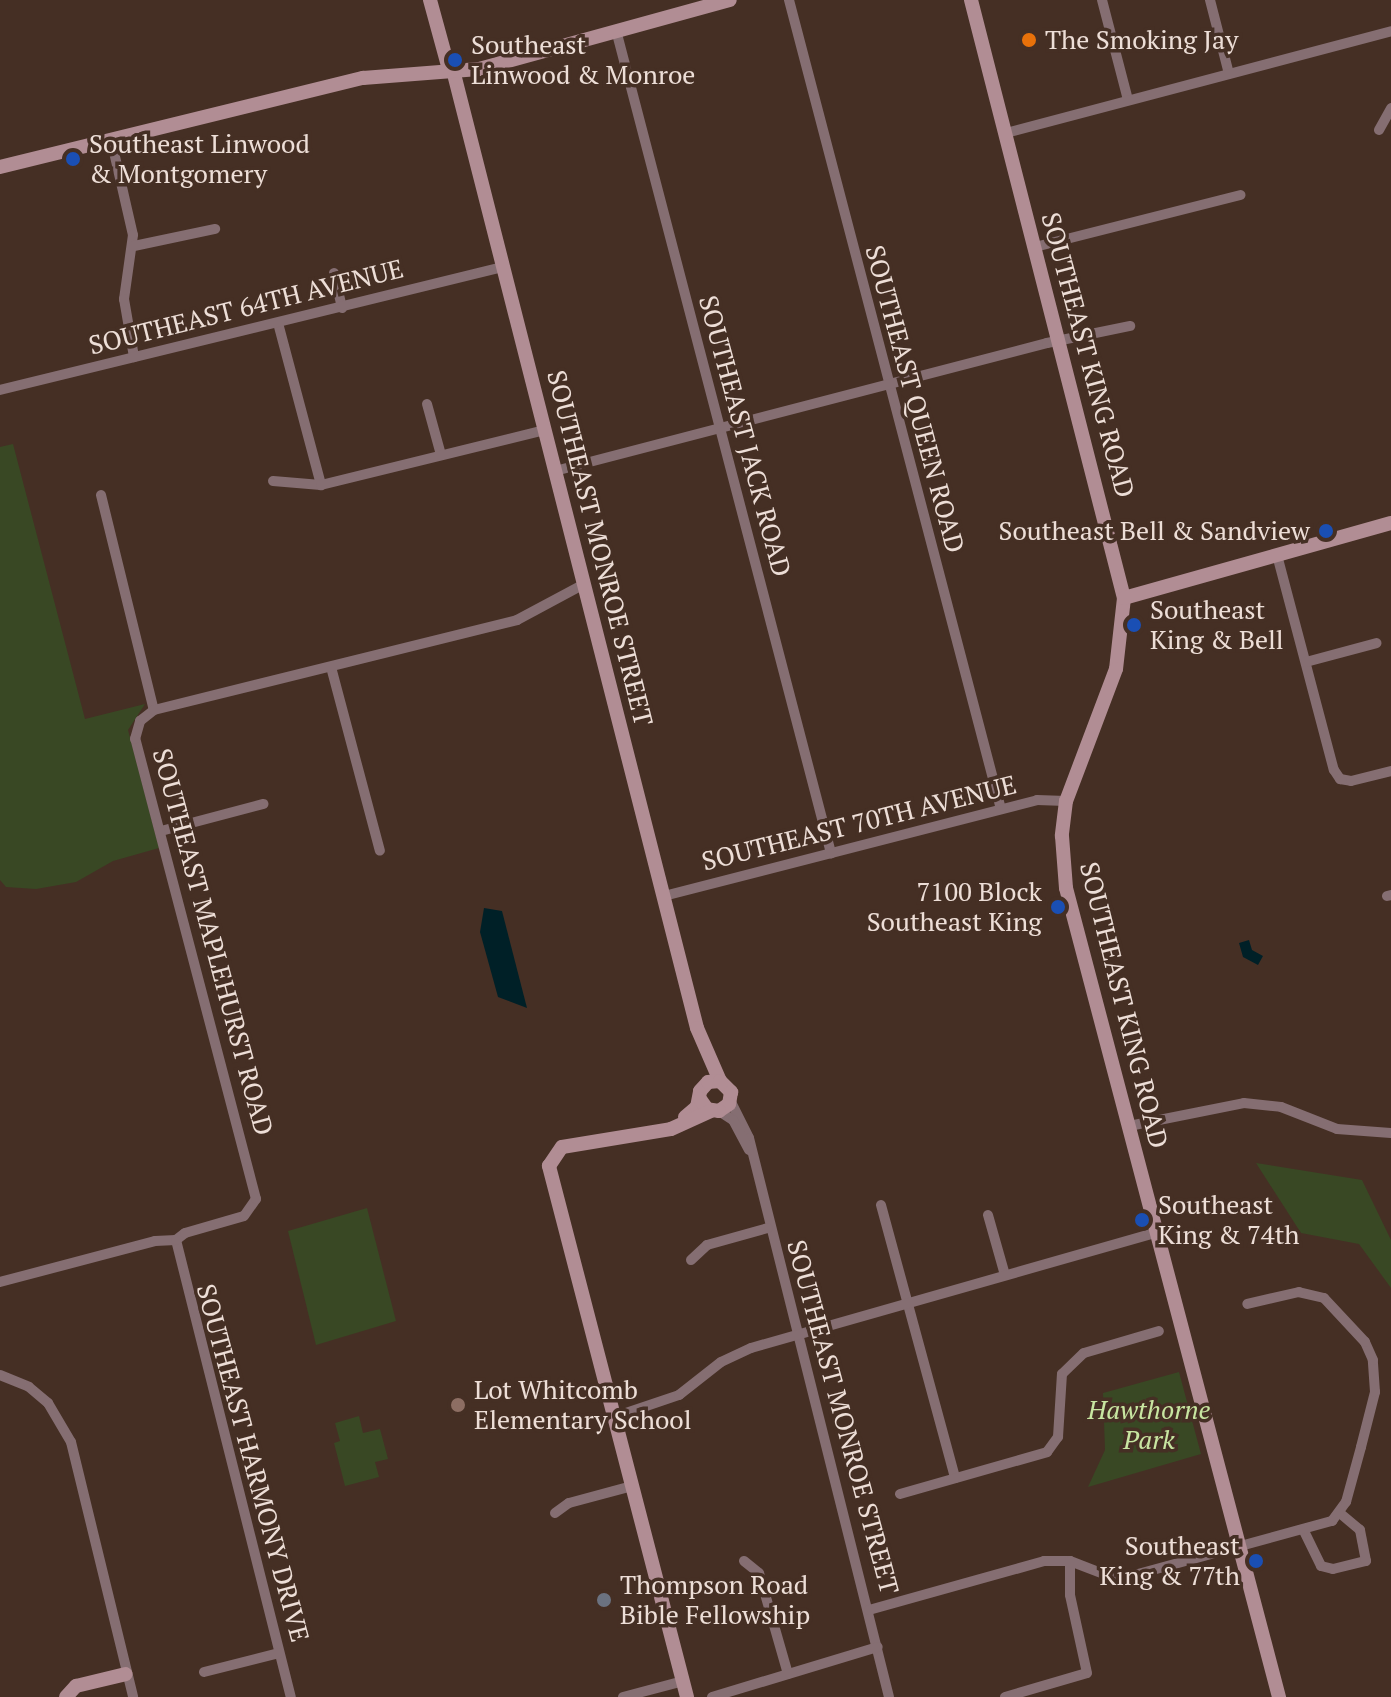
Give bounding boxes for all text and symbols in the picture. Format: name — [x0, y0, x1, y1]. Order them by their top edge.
place label: The Smoking Jay — [1045, 24, 1238, 56]
place label: Southeast Linwood & Monroe — [471, 29, 695, 90]
marker: The Smoking Jay — [1020, 31, 1038, 49]
marker: Southeast Linwood & Monroe — [446, 51, 464, 69]
place label: Southeast Linwood & Montgomery — [89, 128, 310, 190]
marker: Southeast Linwood & Montgomery — [64, 150, 82, 168]
street label: SOUTHEAST KING ROAD — [1035, 209, 1141, 501]
street label: SOUTHEAST QUEEN ROAD — [859, 242, 971, 556]
street label: SOUTHEAST 64TH AVENUE — [85, 253, 407, 361]
street label: SOUTHEAST JACK ROAD — [692, 292, 798, 580]
street label: SOUTHEAST MONROE STREET — [541, 367, 659, 729]
place label: Southeast Bell & Sandview — [999, 515, 1310, 547]
marker: Southeast Bell & Sandview — [1317, 522, 1335, 540]
place label: Southeast King & Bell — [1150, 594, 1284, 656]
marker: Southeast King & Bell — [1125, 616, 1143, 634]
street label: SOUTHEAST MAPLEHURST ROAD — [146, 745, 280, 1139]
street label: SOUTHEAST 70TH AVENUE — [698, 769, 1020, 877]
street label: SOUTHEAST KING ROAD — [1073, 859, 1175, 1151]
place label: 7100 Block Southeast King — [867, 876, 1042, 938]
marker: 7100 Block Southeast King — [1049, 898, 1067, 916]
place label: Southeast King & 74th — [1158, 1189, 1300, 1250]
marker: Southeast King & 74th — [1133, 1211, 1151, 1229]
street label: SOUTHEAST MONROE STREET — [781, 1237, 905, 1597]
street label: SOUTHEAST HARMONY DRIVE — [190, 1281, 316, 1645]
place label: Lot Whitcomb Elementary School — [474, 1374, 692, 1436]
park label: Hawthorne Park — [1088, 1394, 1210, 1456]
marker: Lot Whitcomb Elementary School — [449, 1396, 467, 1414]
place label: Southeast King & 77th — [1100, 1530, 1240, 1592]
marker: Southeast King & 77th — [1247, 1552, 1265, 1570]
place label: Thompson Road Bible Fellowship — [620, 1569, 810, 1630]
marker: Thompson Road Bible Fellowship — [595, 1591, 613, 1609]

